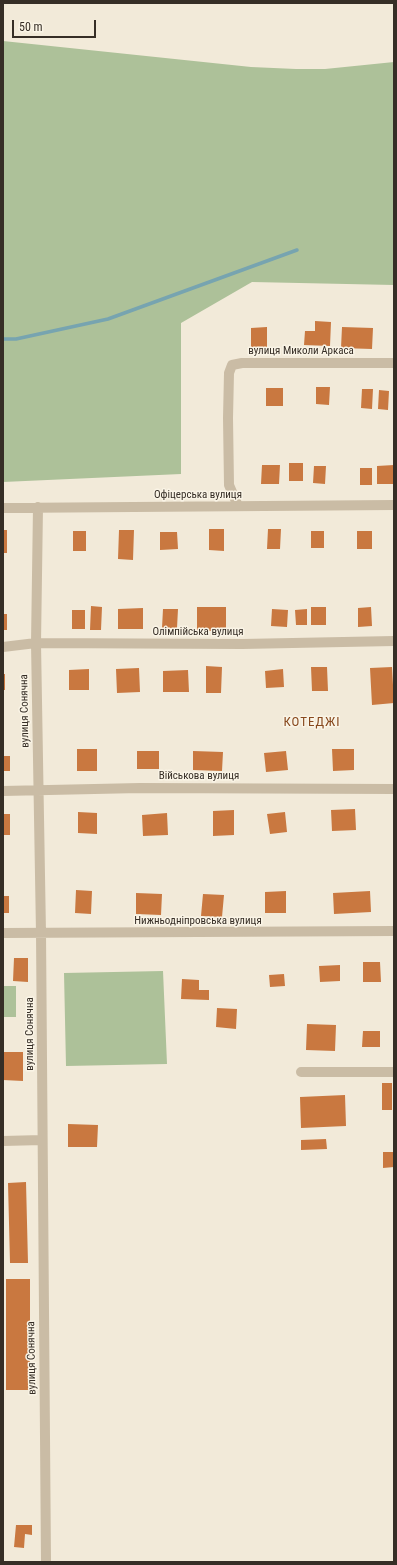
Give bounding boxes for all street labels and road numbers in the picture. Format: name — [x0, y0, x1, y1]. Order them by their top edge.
street label: вулиця Миколи Аркаса — [248, 344, 354, 358]
street label: Офіцерська вулиця — [154, 488, 242, 502]
street label: Олімпійська вулиця — [152, 625, 244, 639]
street label: вулиця Сонячна — [18, 674, 32, 748]
street label: Військова вулиця — [159, 769, 239, 783]
street label: Нижньодніпровська вулиця — [134, 914, 262, 928]
street label: вулиця Сонячна — [23, 997, 37, 1071]
street label: вулиця Сонячна — [25, 1321, 39, 1395]

